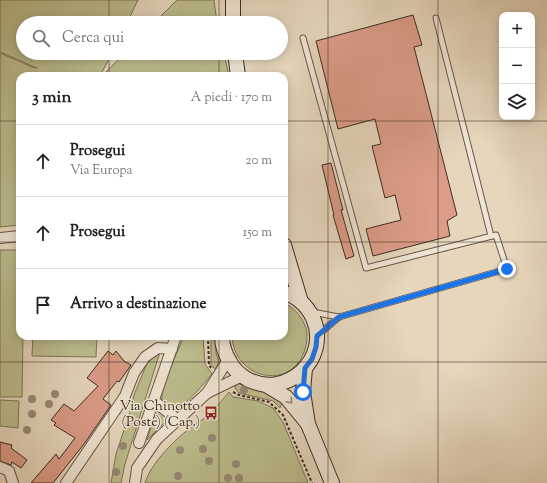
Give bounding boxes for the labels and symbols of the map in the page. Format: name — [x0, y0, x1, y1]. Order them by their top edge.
route end — [498, 260, 516, 278]
route start — [294, 383, 312, 401]
place label: Via Chinotto (Poste) (Cap.) — [120, 397, 200, 433]
one-way arrow — [285, 397, 292, 404]
bus stop icon: Via Chinotto (Poste) (Cap.) — [203, 405, 219, 421]

